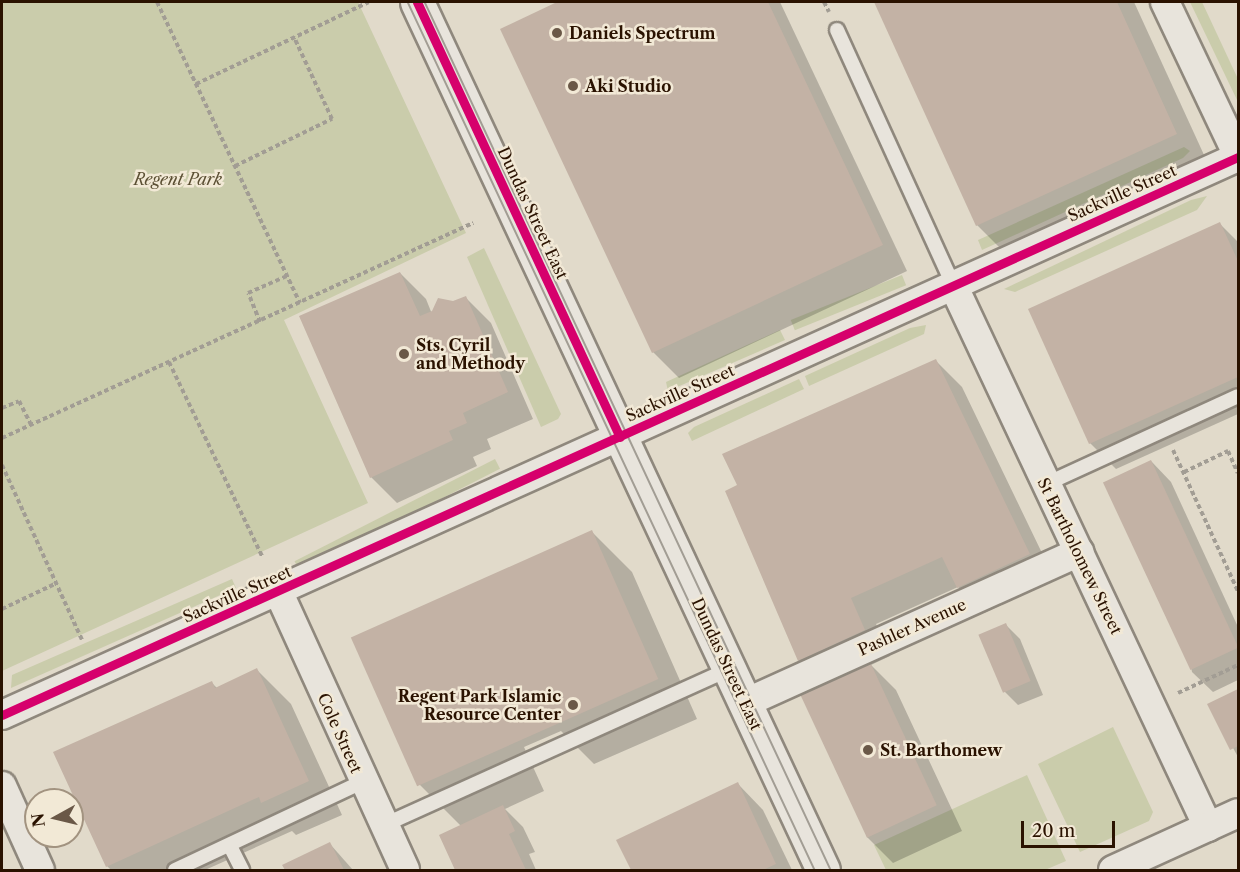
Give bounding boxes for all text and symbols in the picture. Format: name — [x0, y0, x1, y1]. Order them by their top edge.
place label: Daniels Spectrum — [569, 23, 715, 43]
marker: Daniels Spectrum — [550, 26, 564, 40]
place label: Aki Studio — [585, 76, 671, 96]
marker: Aki Studio — [566, 79, 580, 93]
street label: Dundas Street East — [494, 144, 572, 282]
street label: Sackville Street — [1065, 160, 1179, 226]
park label: Regent Park — [134, 169, 222, 189]
place label: Sts. Cyril and Methody — [416, 335, 525, 373]
marker: Sts. Cyril and Methody — [397, 347, 411, 361]
street label: Sackville Street — [623, 360, 737, 426]
street label: St Bartholomew Street — [1034, 474, 1126, 638]
street label: Sackville Street — [180, 561, 294, 627]
street label: Pashler Avenue — [854, 594, 970, 660]
street label: Dundas Street East — [688, 595, 766, 733]
place label: Regent Park Islamic Resource Center — [397, 686, 561, 724]
street label: Cole Street — [314, 690, 366, 776]
marker: Regent Park Islamic Resource Center — [566, 698, 580, 712]
place label: St. Barthomew — [880, 740, 1002, 760]
marker: St. Barthomew — [861, 743, 875, 757]
north arrow — [24, 788, 84, 848]
scale bar — [1024, 809, 1118, 847]
text: N — [27, 812, 49, 829]
text: 20 m — [1032, 820, 1075, 842]

